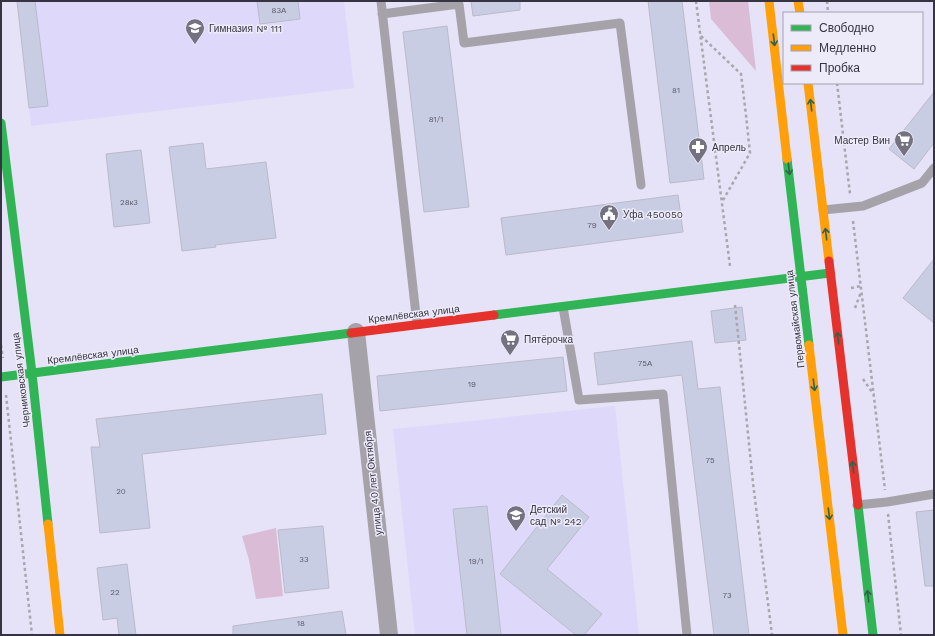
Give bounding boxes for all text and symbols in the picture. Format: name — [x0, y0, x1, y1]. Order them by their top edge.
house number: 83А — [272, 6, 287, 15]
legend — [783, 12, 923, 84]
school or university icon: Гимназия № 111 — [184, 17, 206, 45]
text: Свободно — [819, 21, 874, 35]
place label: Гимназия № 111 — [209, 23, 282, 34]
one-way arrow — [770, 33, 778, 46]
text: Медленно — [819, 41, 876, 55]
text: Пробка — [819, 61, 860, 75]
house number: 81 — [672, 86, 680, 95]
one-way arrow — [807, 99, 814, 112]
house number: 81/1 — [429, 115, 443, 124]
supermarket icon: Мастер Вин — [893, 129, 915, 157]
place label: Мастер Вин — [834, 135, 890, 146]
pharmacy icon: Апрель — [687, 136, 709, 164]
place label: Апрель — [712, 142, 746, 153]
one-way arrow — [785, 162, 793, 175]
house number: 28к3 — [120, 198, 138, 207]
public building icon: Уфа 450050 — [598, 203, 620, 231]
place label: Уфа 450050 — [623, 209, 683, 220]
house number: 79 — [587, 221, 597, 230]
one-way arrow — [822, 228, 830, 241]
street label: Первомайская улица — [783, 269, 806, 369]
street label: Кремлёвская улица — [368, 303, 461, 325]
supermarket icon: Пятёрочка — [499, 328, 521, 356]
street label: Черниковская улица — [10, 331, 32, 428]
one-way arrow — [834, 332, 842, 345]
place label: Пятёрочка — [524, 334, 573, 345]
street label: Кремлёвская улица — [47, 344, 140, 366]
house number: 75А — [638, 359, 653, 368]
one-way arrow — [810, 378, 818, 391]
house number: 19 — [468, 380, 476, 389]
street label: улица 40 лет Октября — [362, 430, 384, 536]
house number: 75 — [705, 456, 715, 465]
one-way arrow — [849, 461, 857, 474]
house number: 20 — [116, 487, 126, 496]
school or university icon: Детский сад № 242 — [505, 504, 527, 532]
place label: Детский сад № 242 — [530, 504, 582, 527]
one-way arrow — [825, 507, 833, 520]
house number: 33 — [299, 555, 309, 564]
house number: 19/1 — [469, 557, 483, 566]
house number: 22 — [110, 588, 120, 597]
one-way arrow — [864, 590, 872, 603]
house number: 73 — [722, 591, 732, 600]
house number: 18 — [297, 619, 305, 628]

